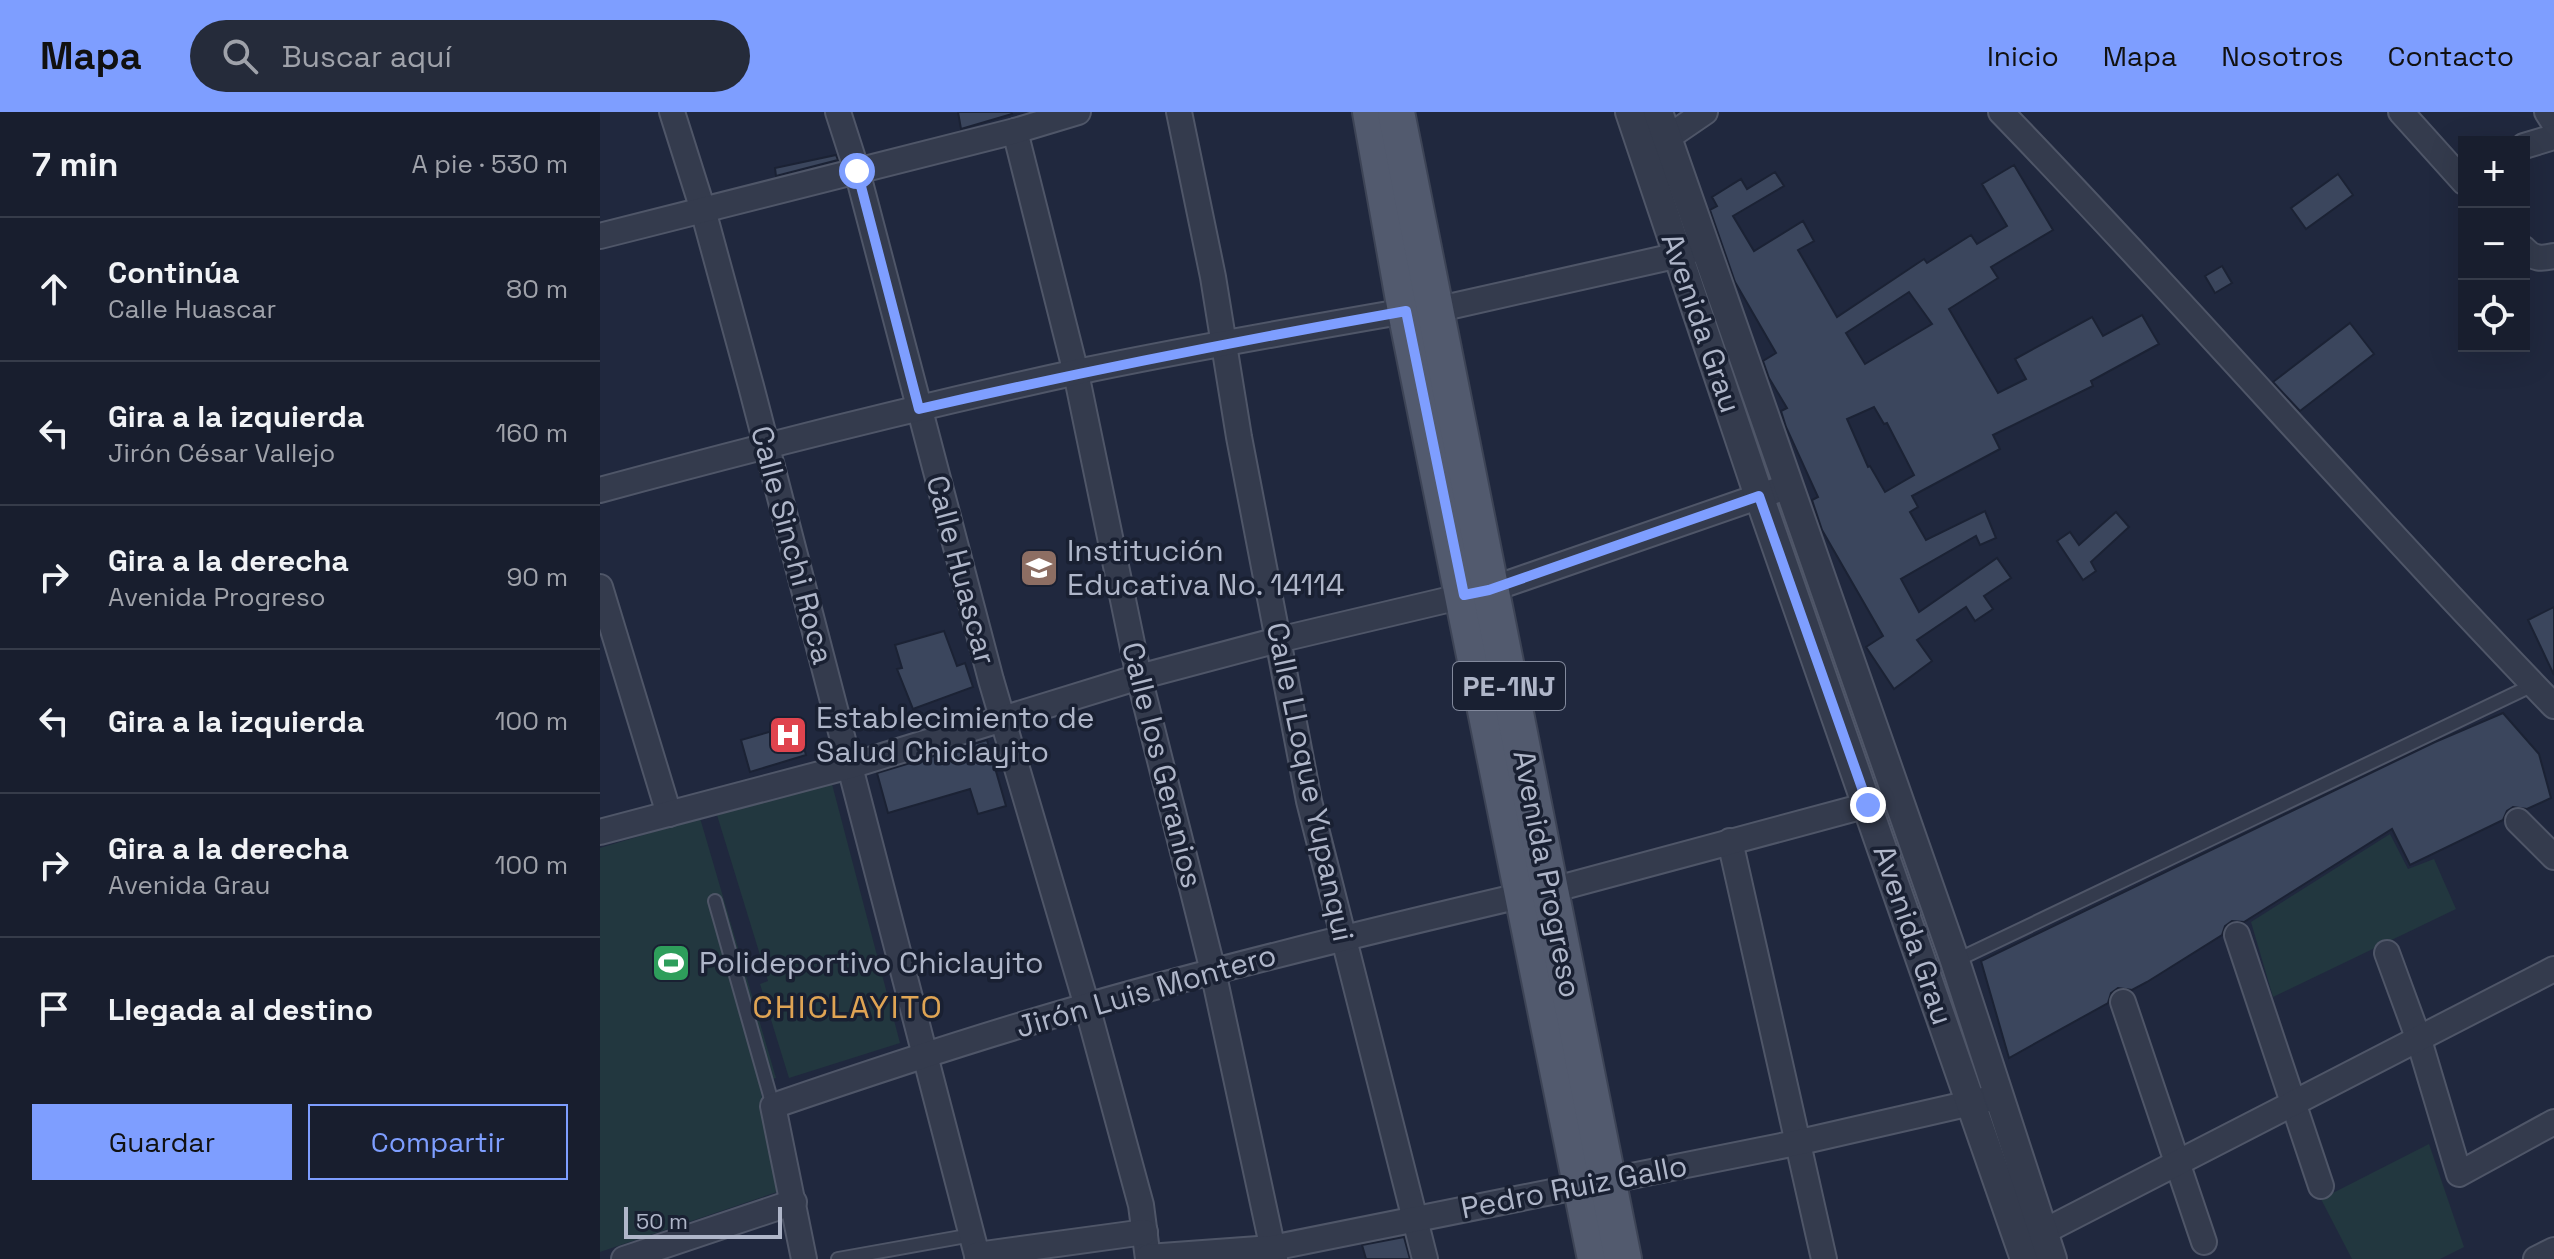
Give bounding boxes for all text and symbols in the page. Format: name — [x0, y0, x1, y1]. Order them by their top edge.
search box — [190, 20, 750, 92]
text: Mapa — [40, 32, 142, 80]
icon: search — [218, 34, 262, 78]
text: Buscar aquí — [282, 37, 452, 76]
text: Inicio — [1987, 38, 2059, 74]
text: Mapa — [2103, 38, 2177, 74]
text: Nosotros — [2221, 38, 2344, 74]
text: Contacto — [2388, 38, 2514, 74]
map controls — [2458, 136, 2530, 352]
button: + — [2458, 136, 2530, 208]
text: 7 min — [32, 143, 119, 186]
text: A pie · 530 m — [412, 147, 568, 181]
route start — [839, 153, 875, 189]
button: − — [2458, 208, 2530, 280]
street label: Avenida Grau — [1653, 228, 1750, 418]
text: Continúa — [108, 253, 239, 292]
icon: ahead — [32, 267, 76, 311]
text: 80 m — [506, 272, 568, 306]
button: locate — [2458, 280, 2530, 352]
text: Calle Huascar — [108, 292, 276, 326]
text: Gira a la izquierda — [108, 397, 364, 436]
icon: left — [32, 411, 76, 455]
text: 160 m — [496, 416, 568, 450]
street label: Calle Sinchi Roca — [742, 422, 843, 668]
text: Jirón César Vallejo — [108, 436, 335, 470]
street label: Calle Huascar — [918, 471, 1005, 669]
place label: Institución Educativa No. 14114 — [1067, 531, 1345, 604]
text: Gira a la derecha — [108, 541, 349, 580]
school or university icon: Institución Educativa No. 14114 — [1018, 547, 1060, 589]
icon: right — [32, 555, 76, 599]
text: 90 m — [506, 560, 568, 594]
text: Avenida Progreso — [108, 580, 326, 614]
street label: Calle LLoque Yupanqui — [1258, 619, 1363, 945]
street label: Calle los Geranios — [1113, 638, 1212, 892]
road number: PE-1NJ — [1453, 662, 1565, 710]
place label: Establecimiento de Salud Chiclayito — [816, 698, 1095, 771]
icon: left — [32, 699, 76, 743]
text: Gira a la izquierda — [108, 702, 364, 741]
text: 100 m — [495, 704, 568, 738]
hospital icon: Establecimiento de Salud Chiclayito — [767, 714, 809, 756]
street label: Avenida Progreso — [1504, 747, 1591, 1001]
route end — [1850, 787, 1886, 823]
text: Gira a la derecha — [108, 829, 349, 868]
street label: Avenida Grau — [1865, 840, 1962, 1030]
icon: right — [32, 843, 76, 887]
text: 100 m — [495, 848, 568, 882]
text: Avenida Grau — [108, 868, 271, 902]
street label: Jirón Luis Montero — [1011, 935, 1280, 1046]
sports icon: Polideportivo Chiclayito — [650, 942, 692, 984]
place label: Polideportivo Chiclayito — [699, 943, 1044, 982]
icon: arrive — [32, 987, 76, 1031]
district label: CHICLAYITO — [752, 987, 944, 1027]
text: Llegada al destino — [108, 990, 373, 1029]
button: Guardar — [32, 1104, 292, 1180]
button: Compartir — [308, 1104, 568, 1180]
street label: Pedro Ruiz Gallo — [1457, 1145, 1690, 1228]
scale bar — [624, 1203, 782, 1239]
text: 50 m — [636, 1207, 688, 1235]

